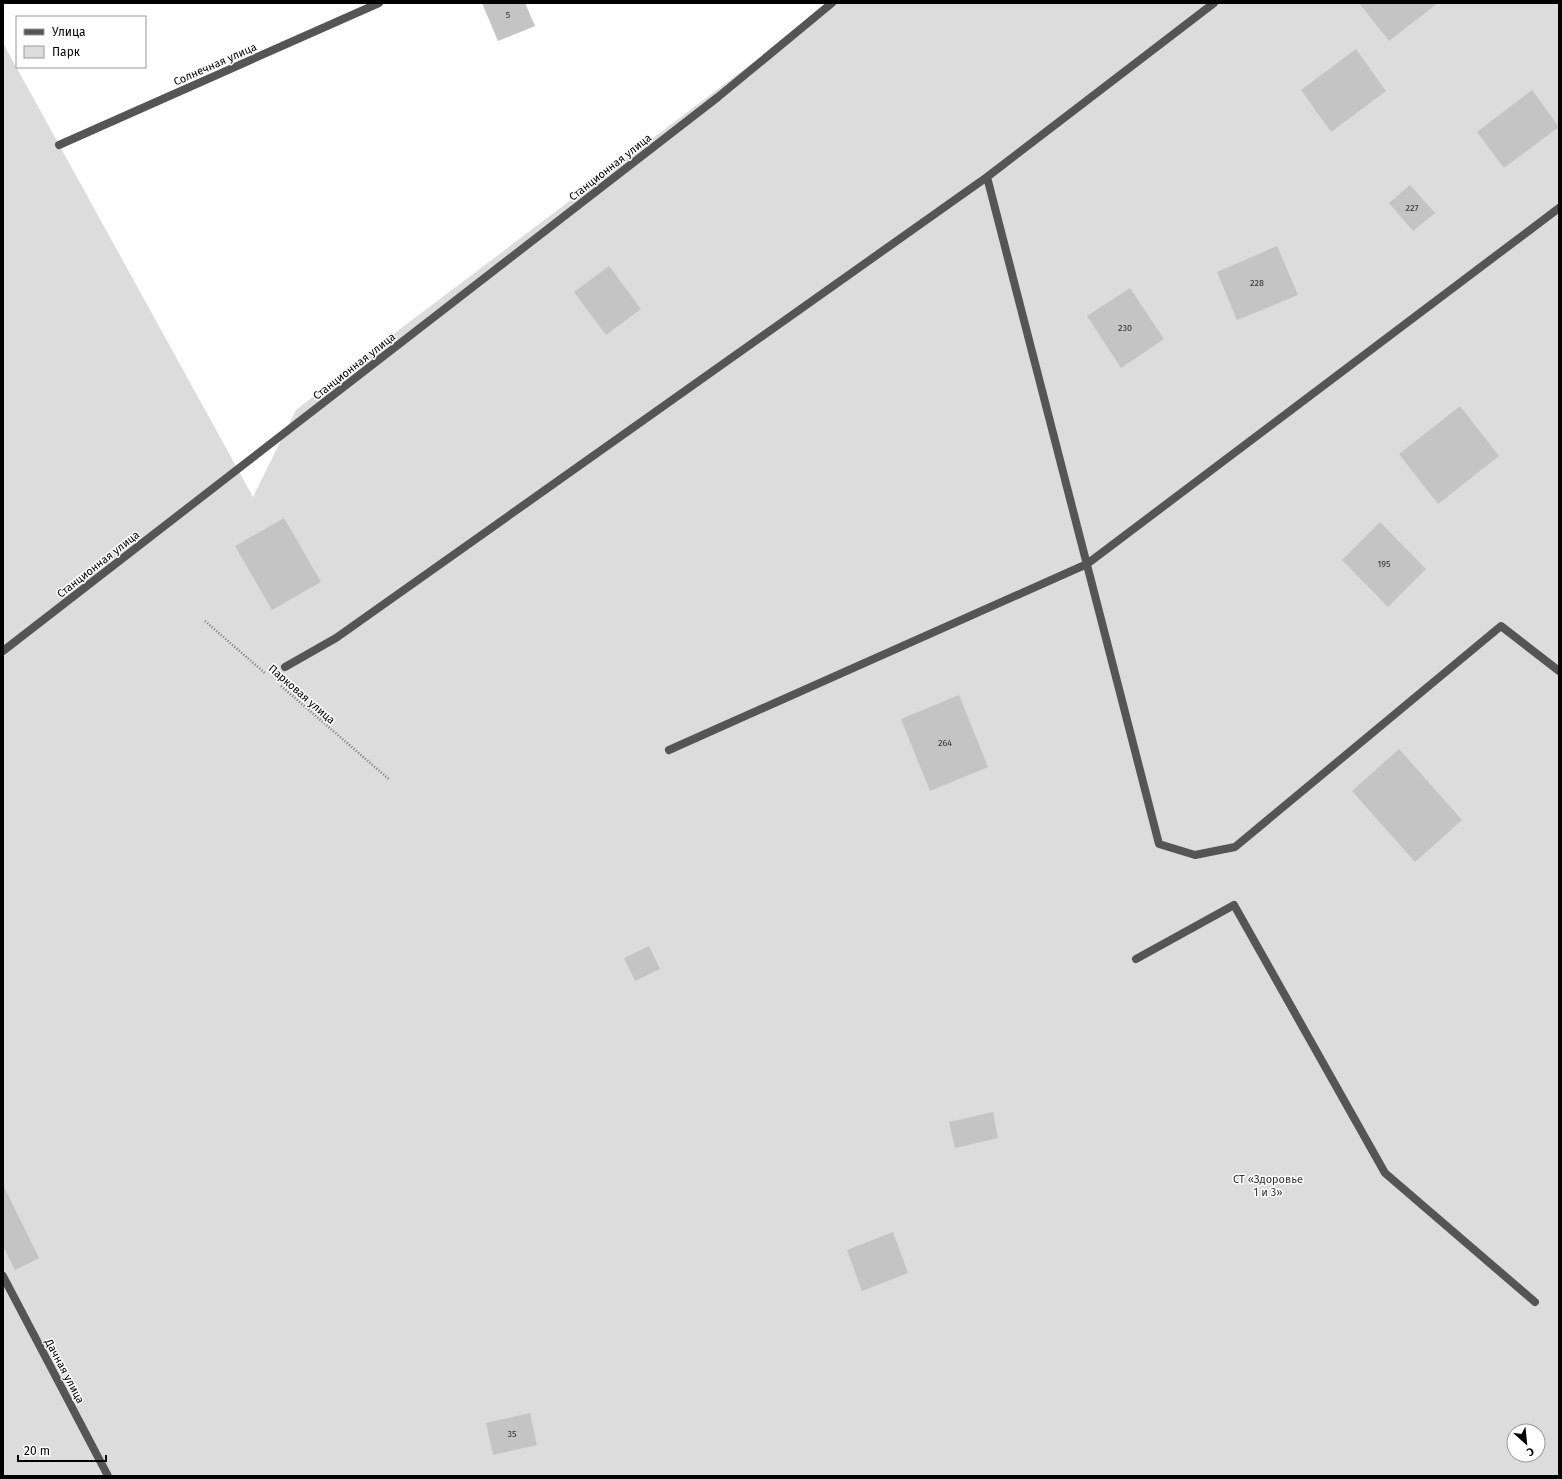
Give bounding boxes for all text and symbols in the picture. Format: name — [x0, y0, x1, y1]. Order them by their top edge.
house number: 5 — [506, 10, 511, 20]
legend — [16, 16, 146, 68]
text: Улица — [52, 25, 86, 39]
street label: Солнечная улица — [172, 40, 259, 89]
text: Парк — [52, 45, 81, 59]
street label: Станционная улица — [567, 131, 654, 204]
house number: 227 — [1406, 203, 1418, 213]
house number: 228 — [1250, 278, 1264, 288]
house number: 230 — [1118, 323, 1132, 333]
street label: Станционная улица — [311, 330, 398, 403]
street label: Станционная улица — [55, 528, 142, 601]
house number: 195 — [1377, 559, 1391, 569]
street label: Парковая улица — [266, 662, 338, 727]
house number: 264 — [938, 738, 952, 748]
park label: СТ «Здоровье 1 и 3» — [1233, 1173, 1303, 1199]
street label: Дачная улица — [42, 1336, 87, 1406]
north arrow — [1506, 1423, 1546, 1463]
house number: 35 — [507, 1429, 517, 1439]
scale bar — [18, 1437, 106, 1463]
text: 20 m — [24, 1444, 50, 1458]
text: С — [1524, 1444, 1536, 1459]

